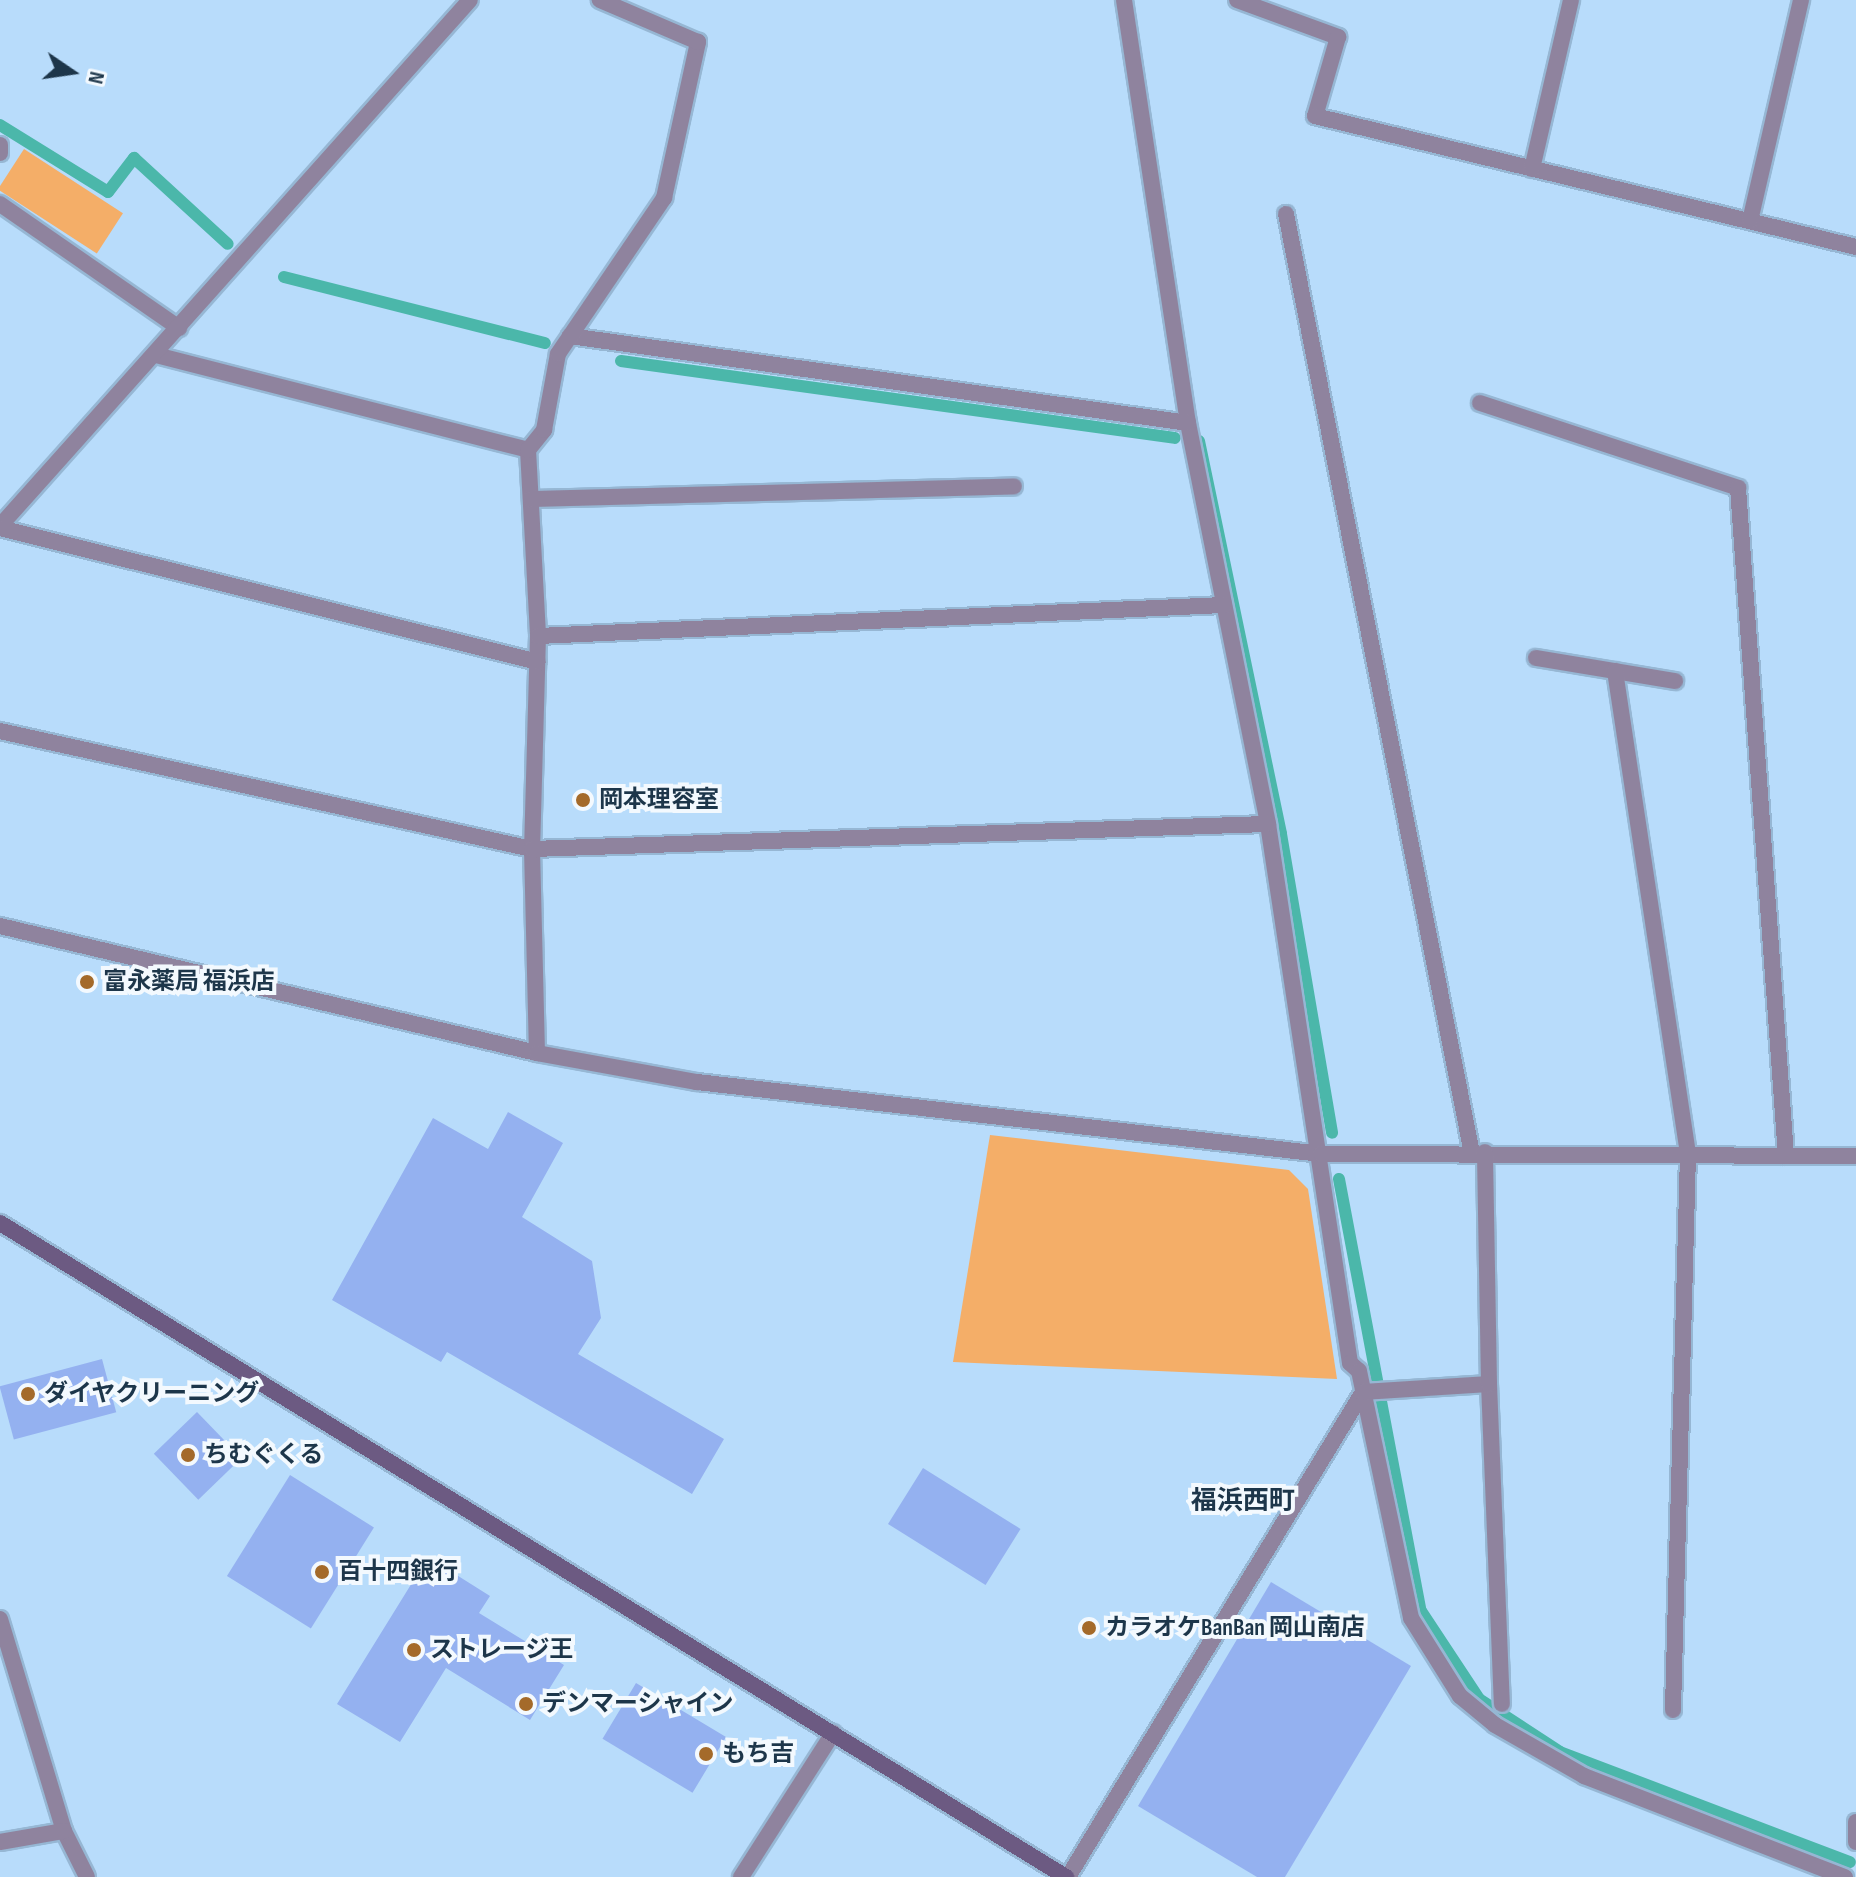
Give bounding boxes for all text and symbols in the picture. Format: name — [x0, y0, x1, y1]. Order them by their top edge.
north arrow — [32, 32, 112, 112]
text: N — [81, 69, 110, 86]
place label: 岡本理容室 — [599, 786, 719, 814]
marker: 岡本理容室 — [574, 791, 592, 809]
place label: 富永薬局 福浜店 — [103, 968, 275, 996]
marker: 富永薬局 福浜店 — [78, 973, 96, 991]
place label: ダイヤクリーニング — [44, 1380, 260, 1408]
marker: ダイヤクリーニング — [19, 1385, 37, 1403]
place label: ちむぐくる — [204, 1441, 324, 1469]
marker: ちむぐくる — [179, 1446, 197, 1464]
district label: 福浜西町 — [1191, 1486, 1295, 1518]
place label: 百十四銀行 — [338, 1558, 458, 1586]
marker: 百十四銀行 — [313, 1563, 331, 1581]
place label: カラオケBanBan 岡山南店 — [1105, 1614, 1365, 1642]
marker: カラオケBanBan 岡山南店 — [1080, 1619, 1098, 1637]
place label: ストレージ王 — [430, 1636, 574, 1664]
marker: ストレージ王 — [405, 1641, 423, 1659]
place label: デンマーシャイン — [542, 1690, 734, 1718]
marker: デンマーシャイン — [517, 1695, 535, 1713]
place label: もち吉 — [722, 1740, 794, 1768]
marker: もち吉 — [697, 1745, 715, 1763]

